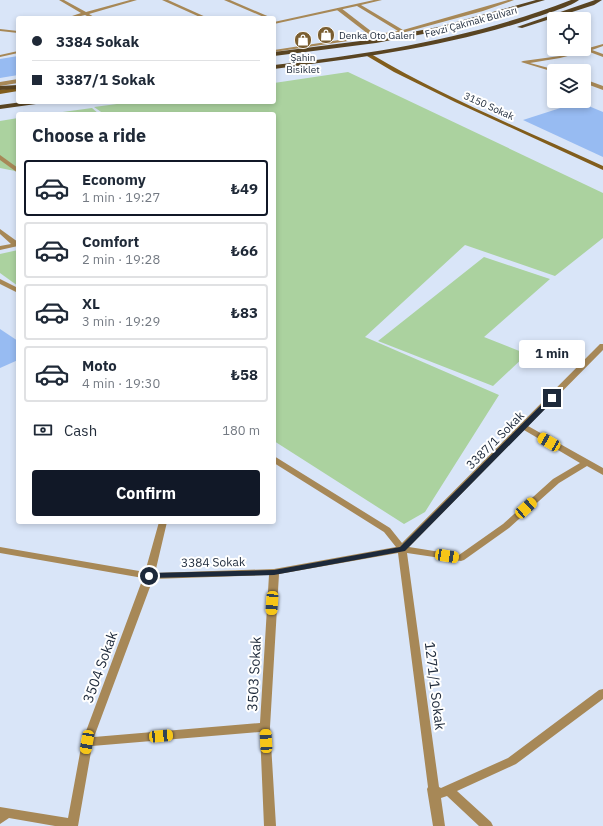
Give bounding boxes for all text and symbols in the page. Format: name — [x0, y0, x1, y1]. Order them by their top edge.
street label: Fevzi Çakmak Bulvarı — [423, 3, 519, 41]
map controls — [547, 12, 591, 108]
button: locate — [547, 12, 591, 56]
shop icon: Denka Oto Galeri — [316, 25, 336, 45]
place label: Denka Oto Galeri — [339, 29, 415, 42]
shop icon: Şahin Bisiklet — [293, 30, 313, 50]
text: 3384 Sokak — [56, 32, 139, 51]
place label: Şahin Bisiklet — [286, 51, 320, 76]
button: layers — [547, 64, 591, 108]
text: 3387/1 Sokak — [56, 70, 155, 89]
street label: 3150 Sokak — [462, 89, 517, 123]
text: Choose a ride — [32, 124, 146, 147]
icon: car — [34, 170, 70, 206]
text: Economy — [82, 170, 146, 189]
text: ₺49 — [231, 179, 258, 198]
text: 1 min · 19:27 — [82, 189, 160, 206]
icon: car — [34, 232, 70, 268]
text: Comfort — [82, 232, 139, 251]
text: ₺66 — [231, 241, 258, 260]
text: 2 min · 19:28 — [82, 251, 160, 268]
icon: car — [34, 294, 70, 330]
text: XL — [82, 294, 100, 313]
text: ₺83 — [231, 303, 258, 322]
text: 3 min · 19:29 — [82, 313, 160, 330]
callout: 1 min — [519, 340, 585, 368]
text: 1 min — [535, 345, 569, 362]
icon: car — [34, 356, 70, 392]
text: Moto — [82, 356, 117, 375]
text: ₺58 — [231, 365, 258, 384]
text: 4 min · 19:30 — [82, 375, 160, 392]
route end — [543, 389, 561, 407]
street label: 3387/1 Sokak — [463, 407, 528, 472]
icon: cash — [32, 419, 54, 441]
text: Cash — [64, 421, 97, 440]
text: 180 m — [222, 422, 260, 439]
car — [536, 431, 562, 453]
button: Confirm — [32, 470, 260, 516]
car — [513, 496, 539, 520]
car — [434, 548, 460, 564]
street label: 3384 Sokak — [181, 554, 246, 570]
route start — [140, 567, 158, 585]
car — [265, 591, 279, 615]
street label: 3504 Sokak — [79, 628, 122, 705]
street label: 3503 Sokak — [243, 635, 265, 712]
street label: 1271/1 Sokak — [421, 641, 449, 732]
car — [79, 729, 95, 755]
car — [149, 729, 173, 743]
car — [259, 729, 273, 753]

